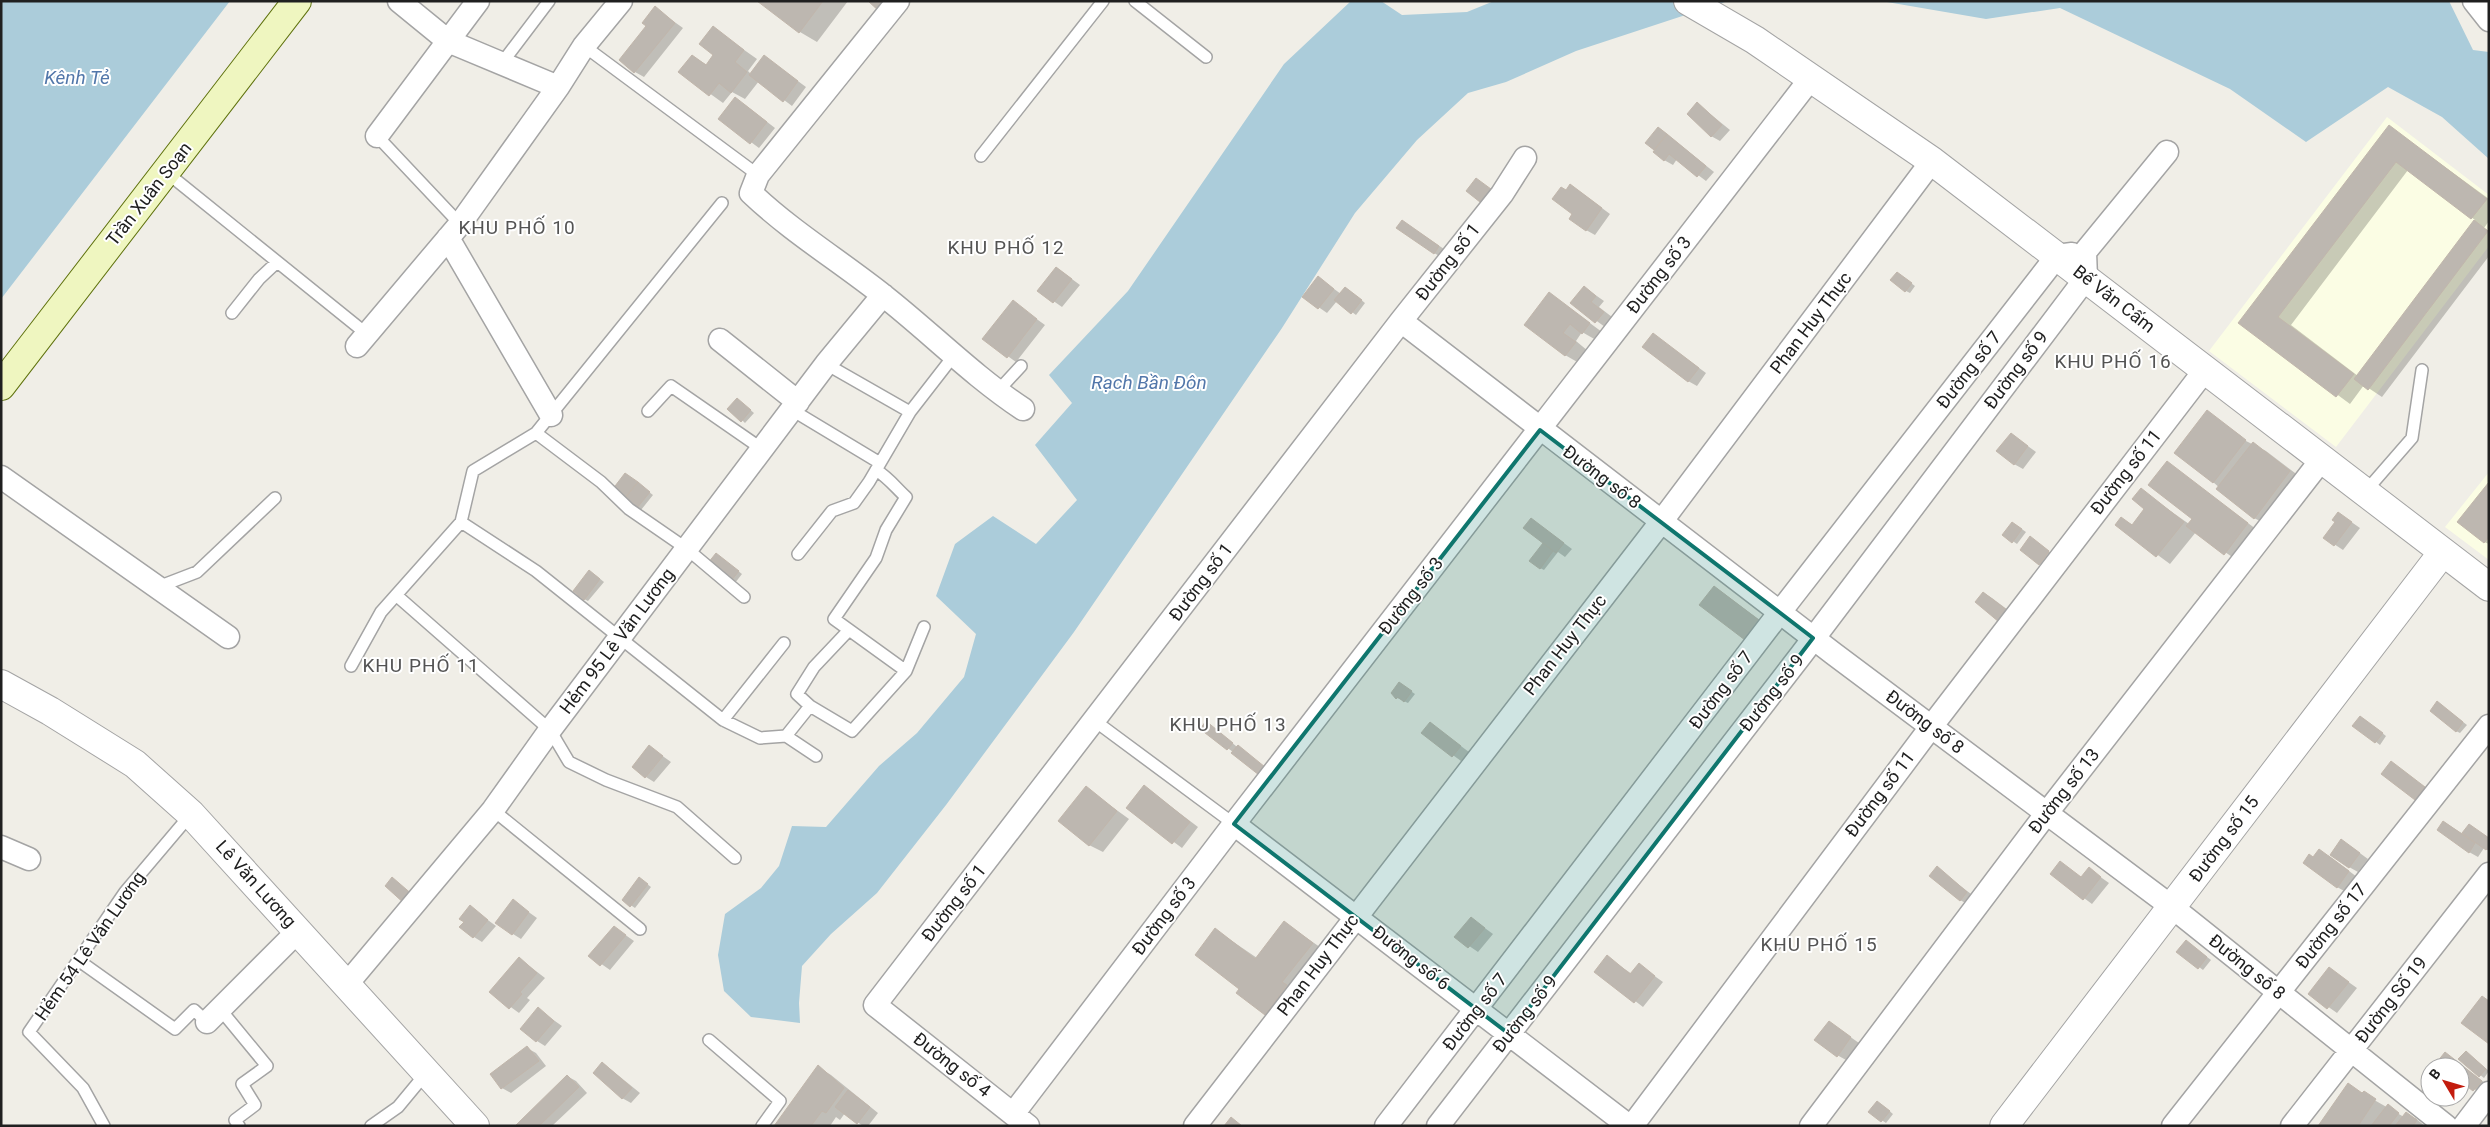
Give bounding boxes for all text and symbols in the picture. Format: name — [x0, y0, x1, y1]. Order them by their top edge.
water label: Kênh Tẻ — [44, 66, 110, 89]
street label: Trần Xuân Soạn — [102, 138, 196, 250]
district label: KHU PHỐ 10 — [458, 215, 576, 239]
street label: Đường số 1 — [1411, 219, 1484, 304]
street label: Đường số 3 — [1622, 232, 1695, 317]
district label: KHU PHỐ 12 — [947, 235, 1065, 259]
street label: Bế Văn Cấm — [2069, 260, 2159, 337]
street label: Phan Huy Thực — [1765, 268, 1856, 378]
street label: Đường số 7 — [1932, 327, 2005, 412]
street label: Đường số 9 — [1979, 327, 2052, 413]
district label: KHU PHỐ 16 — [2054, 349, 2172, 373]
water label: Rạch Bần Đôn — [1091, 371, 1207, 394]
street label: Đường số 11 — [2086, 425, 2165, 518]
street label: Đường số 8 — [1559, 440, 1645, 513]
street label: Đường số 1 — [1164, 539, 1237, 625]
street label: Đường số 3 — [1374, 553, 1447, 638]
street label: Hẻm 95 Lê Văn Lương — [555, 564, 678, 718]
street label: Phan Huy Thực — [1519, 590, 1610, 699]
street label: Đường số 7 — [1684, 647, 1757, 733]
street label: Đường số 9 — [1735, 650, 1808, 735]
district label: KHU PHỐ 11 — [362, 653, 480, 677]
street label: Đường số 8 — [1882, 685, 1968, 758]
district label: KHU PHỐ 13 — [1169, 712, 1287, 736]
street label: Đường số 13 — [2024, 744, 2103, 837]
street label: Đường số 11 — [1840, 747, 1919, 841]
street label: Đường số 15 — [2184, 792, 2263, 886]
street label: Lê Văn Lương — [212, 836, 301, 931]
street label: Đường số 1 — [917, 860, 990, 945]
street label: Hẻm 54 Lê Văn Lương — [30, 867, 149, 1024]
street label: Đường số 3 — [1127, 873, 1200, 959]
street label: Đường số 17 — [2291, 879, 2370, 972]
street label: Phan Huy Thực — [1272, 910, 1363, 1020]
street label: Đường số 6 — [1369, 921, 1454, 994]
street label: Đường số 8 — [2205, 929, 2290, 1004]
district label: KHU PHỐ 15 — [1760, 932, 1878, 956]
street label: Đường Số 19 — [2350, 952, 2431, 1047]
street label: Đường số 7 — [1438, 969, 1511, 1054]
street label: Đường số 9 — [1488, 971, 1561, 1056]
street label: Đường số 4 — [910, 1028, 995, 1101]
north arrow — [2420, 1057, 2470, 1107]
text: B — [2426, 1066, 2444, 1082]

